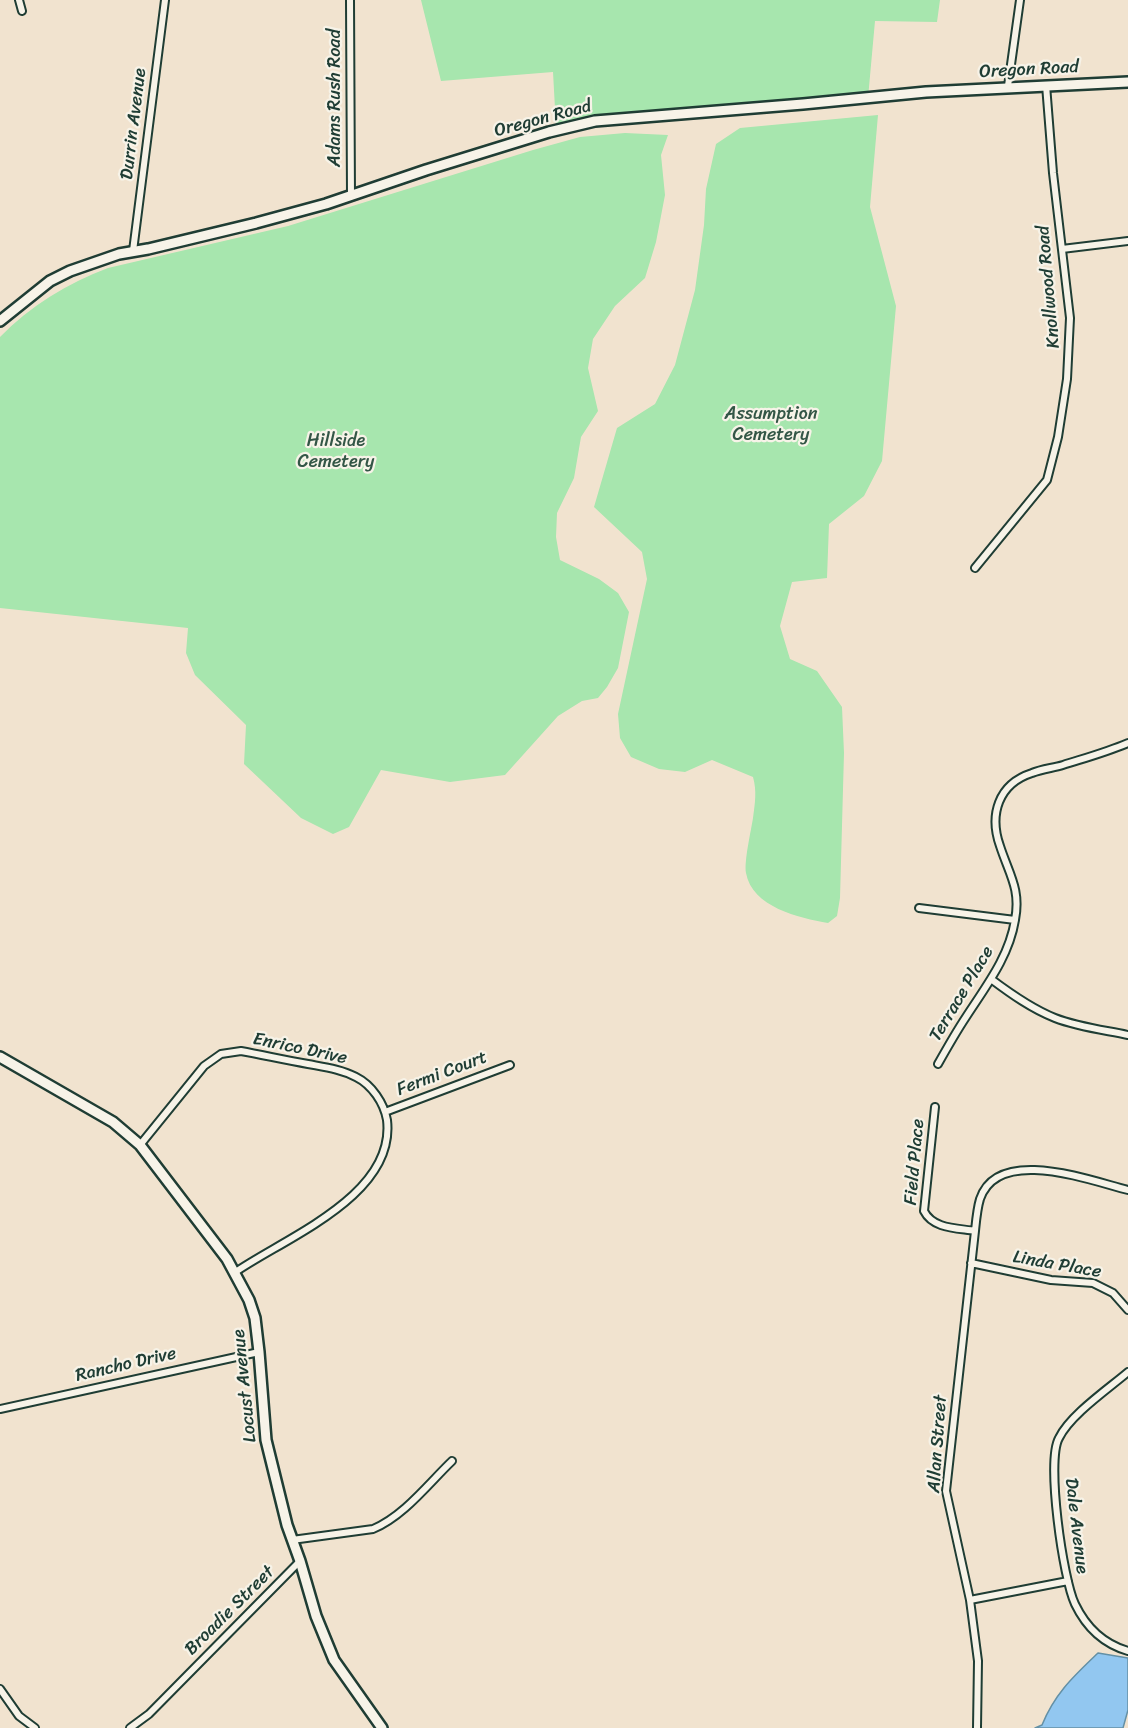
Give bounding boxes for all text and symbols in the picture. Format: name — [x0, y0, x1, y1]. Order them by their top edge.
street label: Adams Rush Road — [324, 29, 346, 167]
street label: Oregon Road — [979, 57, 1079, 83]
street label: Durrin Avenue — [116, 67, 152, 181]
street label: Oregon Road — [492, 96, 594, 142]
street label: Knollwood Road — [1033, 225, 1065, 349]
park label: Assumption Cemetery — [725, 403, 817, 446]
park label: Hillside Cemetery — [298, 430, 374, 472]
street label: Terrace Place — [925, 943, 999, 1045]
street label: Enrico Drive — [251, 1028, 349, 1070]
street label: Fermi Court — [394, 1047, 490, 1101]
street label: Field Place — [900, 1118, 930, 1206]
street label: Linda Place — [1011, 1247, 1103, 1283]
street label: Locust Avenue — [228, 1328, 262, 1444]
street label: Rancho Drive — [74, 1343, 178, 1387]
street label: Allan Street — [924, 1394, 952, 1494]
street label: Dale Avenue — [1059, 1477, 1093, 1575]
street label: Broadie Street — [181, 1562, 279, 1660]

